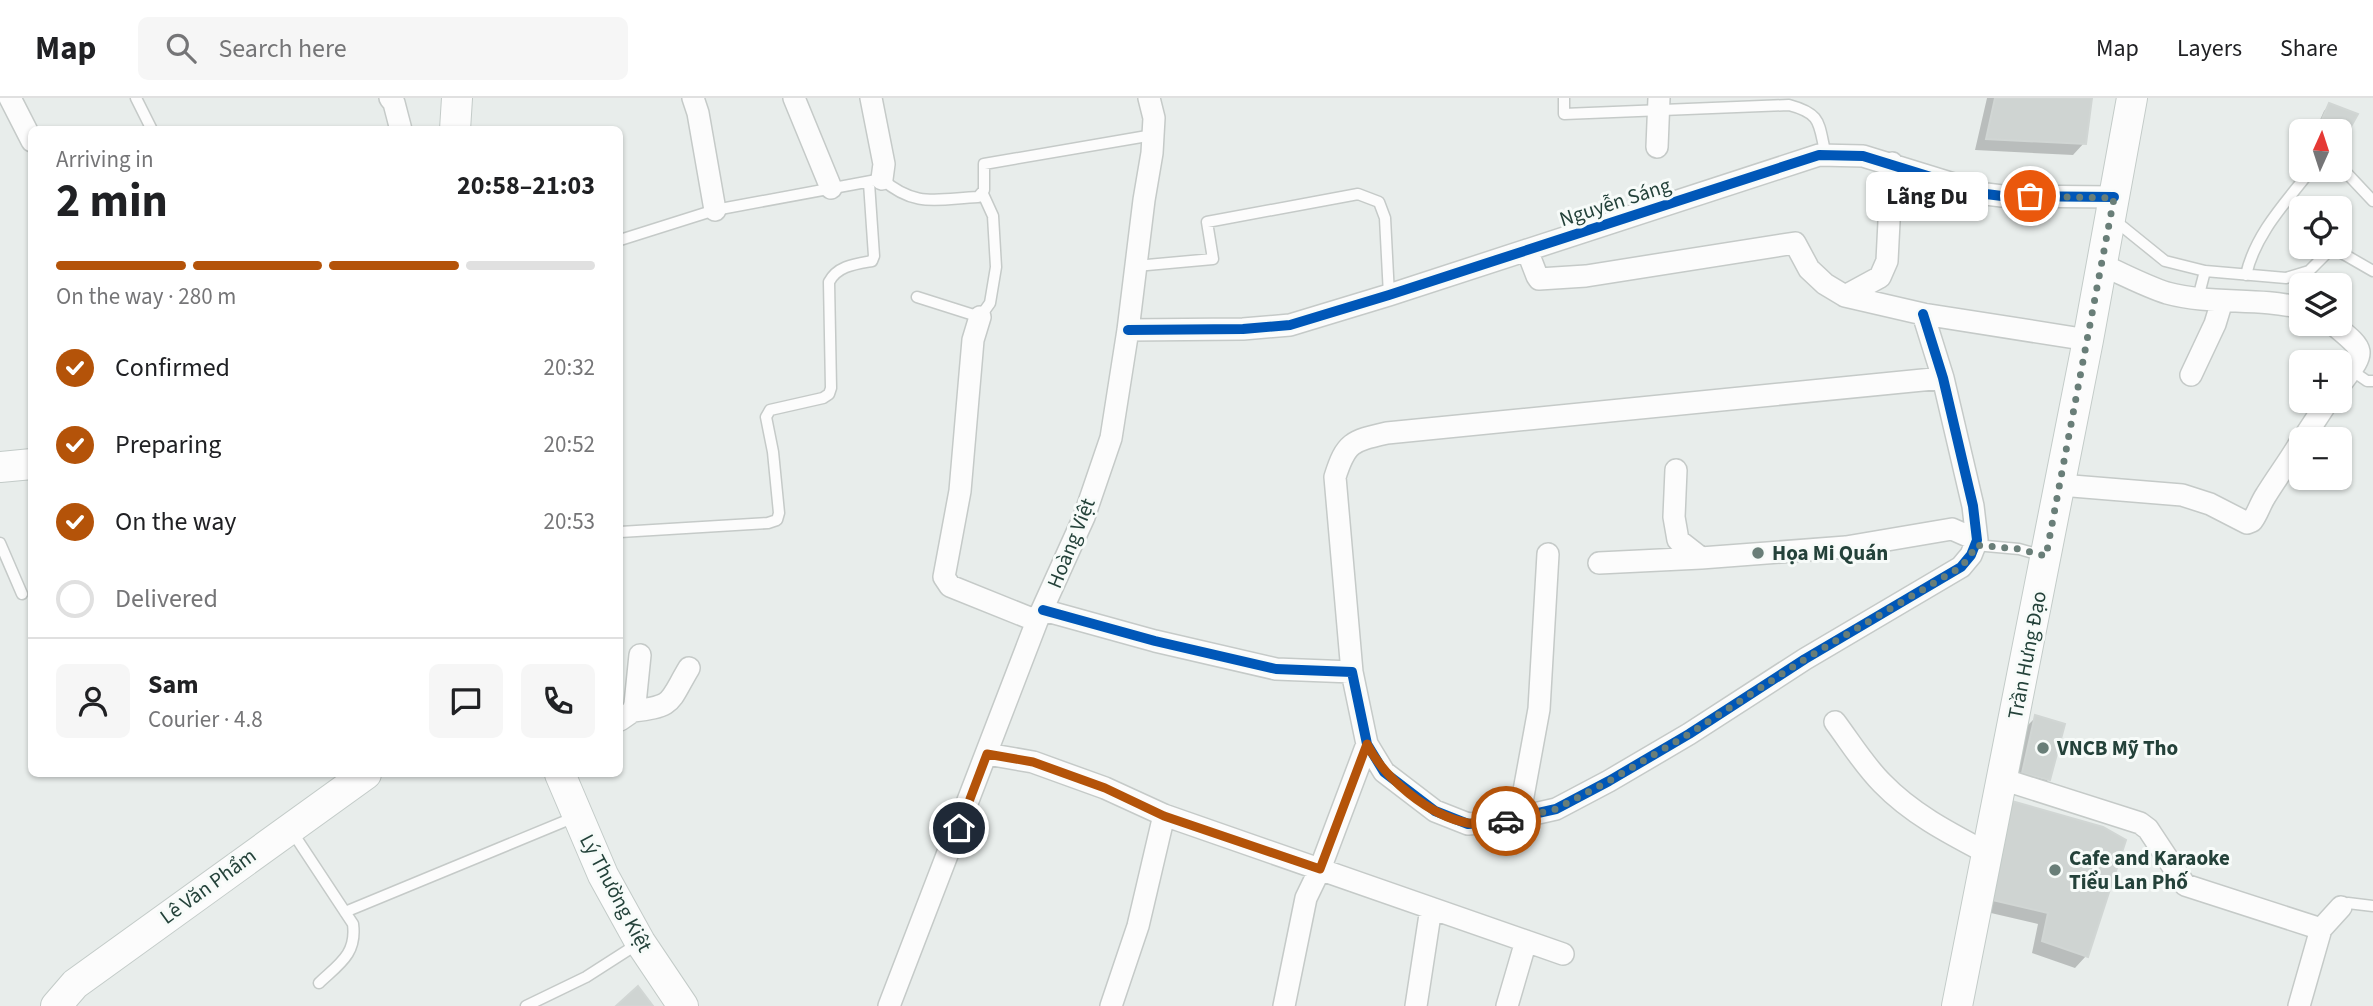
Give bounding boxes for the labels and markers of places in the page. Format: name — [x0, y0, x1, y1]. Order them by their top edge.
pin — [2000, 166, 2060, 226]
callout: Lãng Du — [1866, 172, 1988, 220]
place label: Họa Mi Quán — [1772, 538, 1888, 568]
marker: Họa Mi Quán — [1750, 545, 1766, 561]
place label: VNCB Mỹ Tho — [2056, 733, 2178, 763]
marker: VNCB Mỹ Tho — [2035, 740, 2051, 756]
pin — [929, 798, 989, 858]
place label: Cafe and Karaoke Tiểu Lan Phố — [2069, 843, 2230, 897]
marker: Cafe and Karaoke Tiểu Lan Phố — [2047, 862, 2063, 878]

